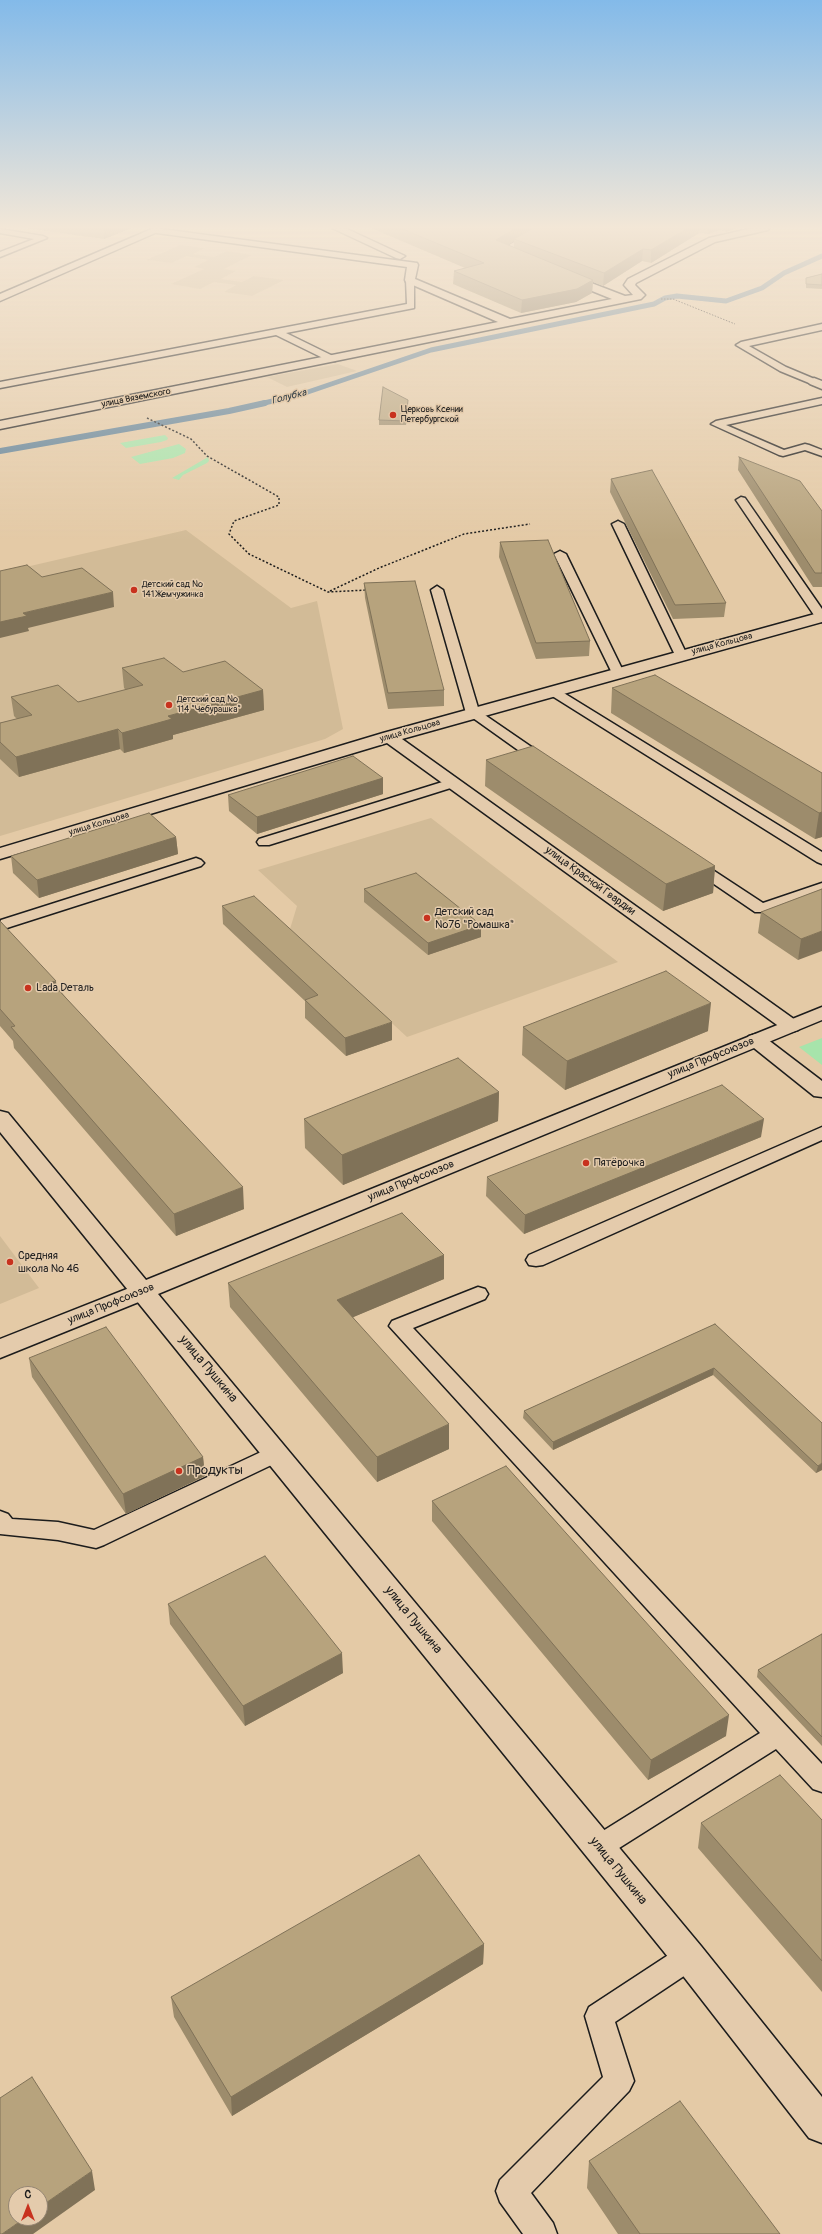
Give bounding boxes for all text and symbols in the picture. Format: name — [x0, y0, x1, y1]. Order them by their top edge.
street label: улица Вяземского — [100, 386, 172, 410]
water label: Голубка — [270, 387, 308, 407]
place label: Церковь Ксении Петербургской — [401, 405, 463, 426]
marker: Церковь Ксении Петербургской — [388, 410, 398, 420]
place label: Детский сад № 141 Жемчужинка — [142, 580, 203, 601]
marker: Детский сад № 141 Жемчужинка — [129, 585, 139, 595]
street label: улица Кольцова — [690, 631, 754, 657]
place label: Детский сад № 114 "Чебурашка" — [177, 695, 241, 716]
marker: Детский сад № 114 "Чебурашка" — [164, 700, 174, 710]
street label: улица Кольцова — [379, 717, 441, 745]
street label: улица Кольцова — [68, 810, 130, 838]
street label: улица Красной Гвардии — [542, 844, 638, 918]
place label: Детский сад №76 "Ромашка" — [435, 905, 514, 931]
marker: Детский сад №76 "Ромашка" — [422, 913, 432, 923]
place label: Lada Dеталь — [36, 981, 94, 995]
marker: Lada Dеталь — [23, 983, 33, 993]
street label: улица Профсоюзов — [666, 1035, 756, 1081]
place label: Пятёрочка — [594, 1156, 645, 1170]
street label: улица Профсоюзов — [366, 1158, 456, 1204]
marker: Пятёрочка — [581, 1158, 591, 1168]
place label: Средняя школа № 46 — [18, 1249, 79, 1275]
marker: Средняя школа № 46 — [5, 1257, 15, 1267]
street label: улица Профсоюзов — [66, 1281, 156, 1327]
street label: улица Пушкина — [175, 1332, 241, 1406]
place label: Продукты — [187, 1463, 243, 1479]
marker: Продукты — [174, 1466, 184, 1476]
street label: улица Пушкина — [381, 1583, 445, 1657]
street label: улица Пушкина — [586, 1834, 650, 1908]
north arrow — [8, 2186, 48, 2226]
text: С — [25, 2188, 31, 2201]

